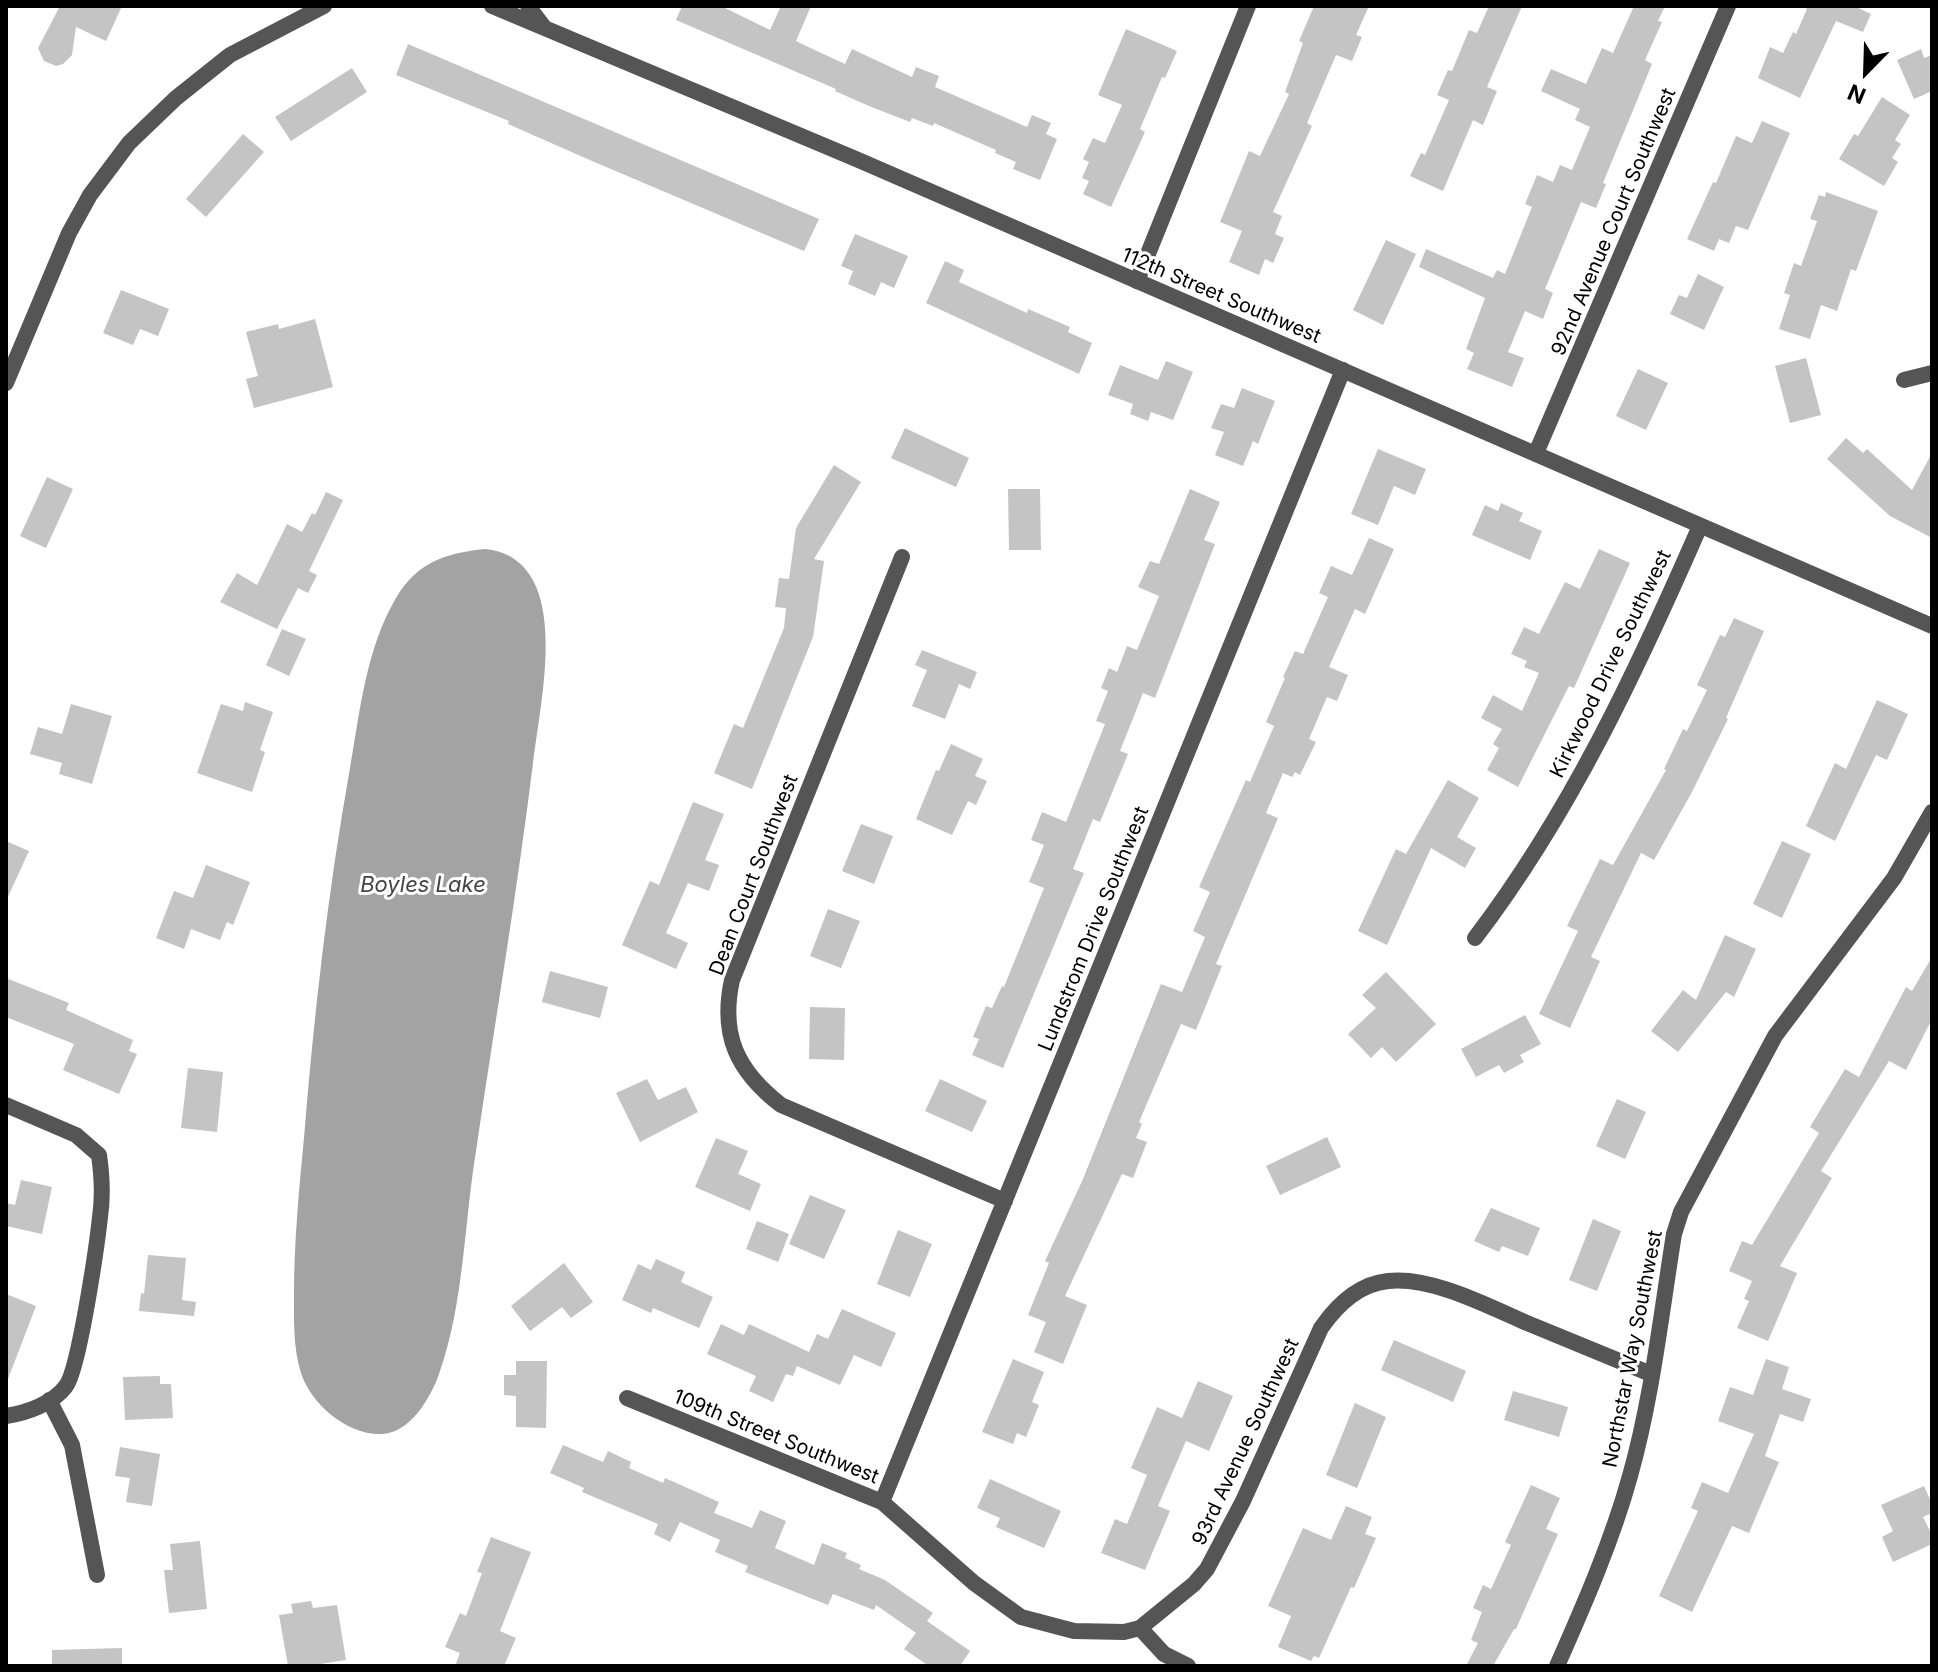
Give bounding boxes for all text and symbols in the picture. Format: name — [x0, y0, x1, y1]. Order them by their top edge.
north arrow — [1826, 32, 1906, 112]
text: N — [1844, 79, 1869, 109]
street label: 92nd Avenue Court Southwest — [1547, 85, 1681, 359]
street label: 112th Street Southwest — [1118, 243, 1324, 349]
street label: Kirkwood Drive Southwest — [1545, 546, 1677, 782]
street label: Dean Court Southwest — [705, 771, 803, 979]
street label: Lundstrom Drive Southwest — [1034, 803, 1154, 1055]
water label: Boyles Lake — [360, 872, 486, 898]
street label: Northstar Way Southwest — [1598, 1228, 1668, 1470]
street label: 93rd Avenue Southwest — [1187, 1335, 1305, 1549]
street label: 109th Street Southwest — [670, 1385, 882, 1489]

